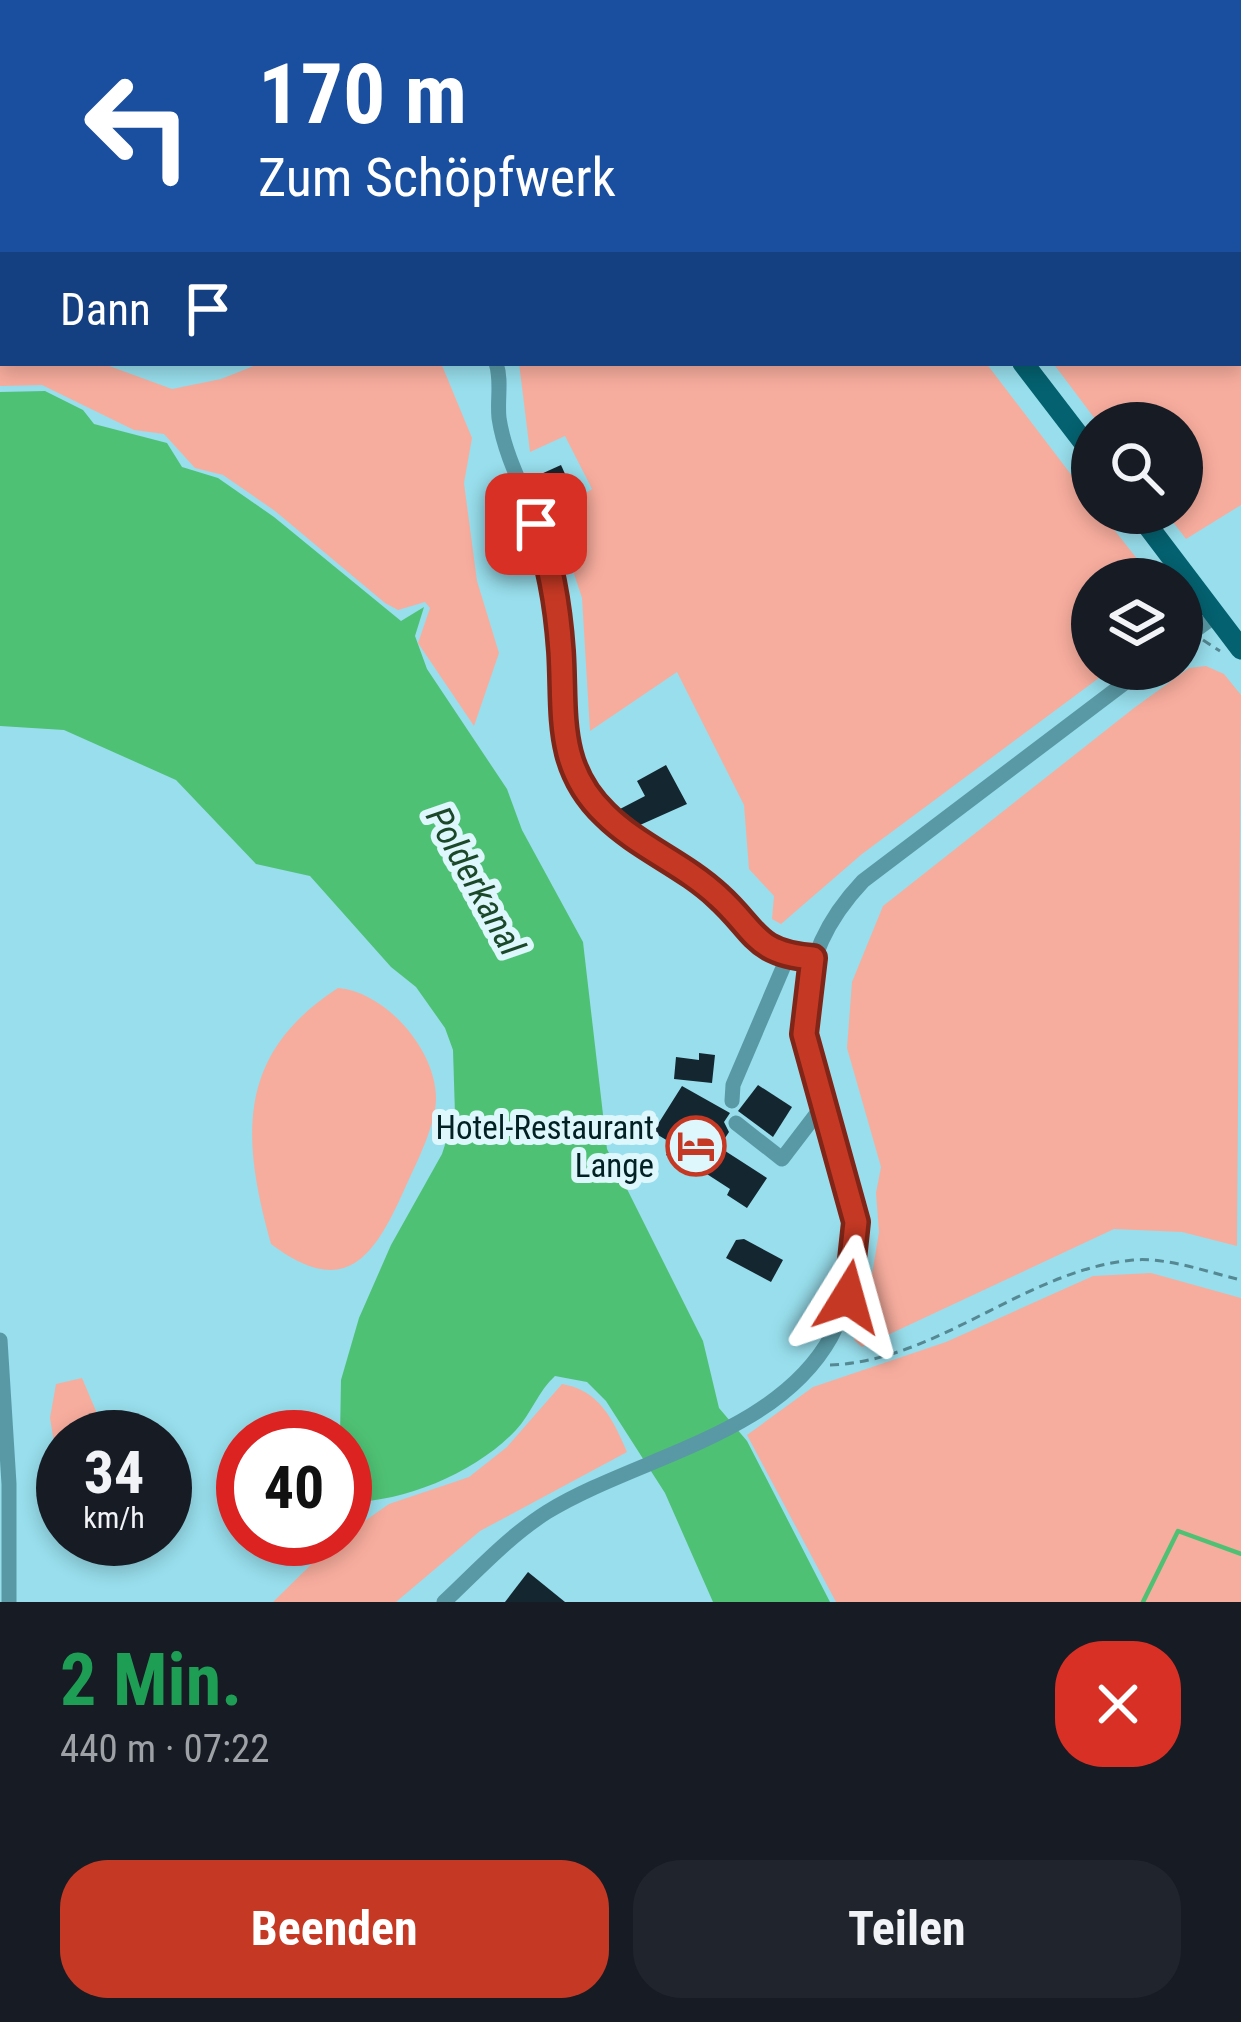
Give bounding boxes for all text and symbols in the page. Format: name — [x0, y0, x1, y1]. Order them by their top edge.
text: 170 m — [258, 45, 467, 144]
icon: left — [60, 48, 216, 204]
text: Zum Schöpfwerk — [258, 146, 616, 209]
icon: arrive — [175, 276, 241, 342]
text: Dann — [60, 283, 151, 336]
map controls — [1071, 402, 1203, 690]
button: search — [1071, 402, 1203, 534]
pin — [485, 473, 587, 575]
icon: arrive — [503, 491, 569, 557]
button: layers — [1071, 558, 1203, 690]
water label: Polderkanal — [417, 799, 533, 963]
place label: Hotel-Restaurant Lange — [435, 1108, 654, 1185]
hotel icon: Hotel-Restaurant Lange — [665, 1115, 727, 1177]
position arrow — [785, 1234, 911, 1360]
speed limit sign: 40 — [216, 1410, 372, 1566]
text: 34 — [84, 1437, 144, 1508]
text: km/h — [83, 1500, 145, 1535]
text: 2 Min. — [60, 1638, 242, 1723]
button: close — [1055, 1641, 1181, 1767]
text: 440 m · 07:22 — [60, 1726, 270, 1772]
button: Beenden — [60, 1860, 609, 1998]
button: Teilen — [633, 1860, 1181, 1998]

